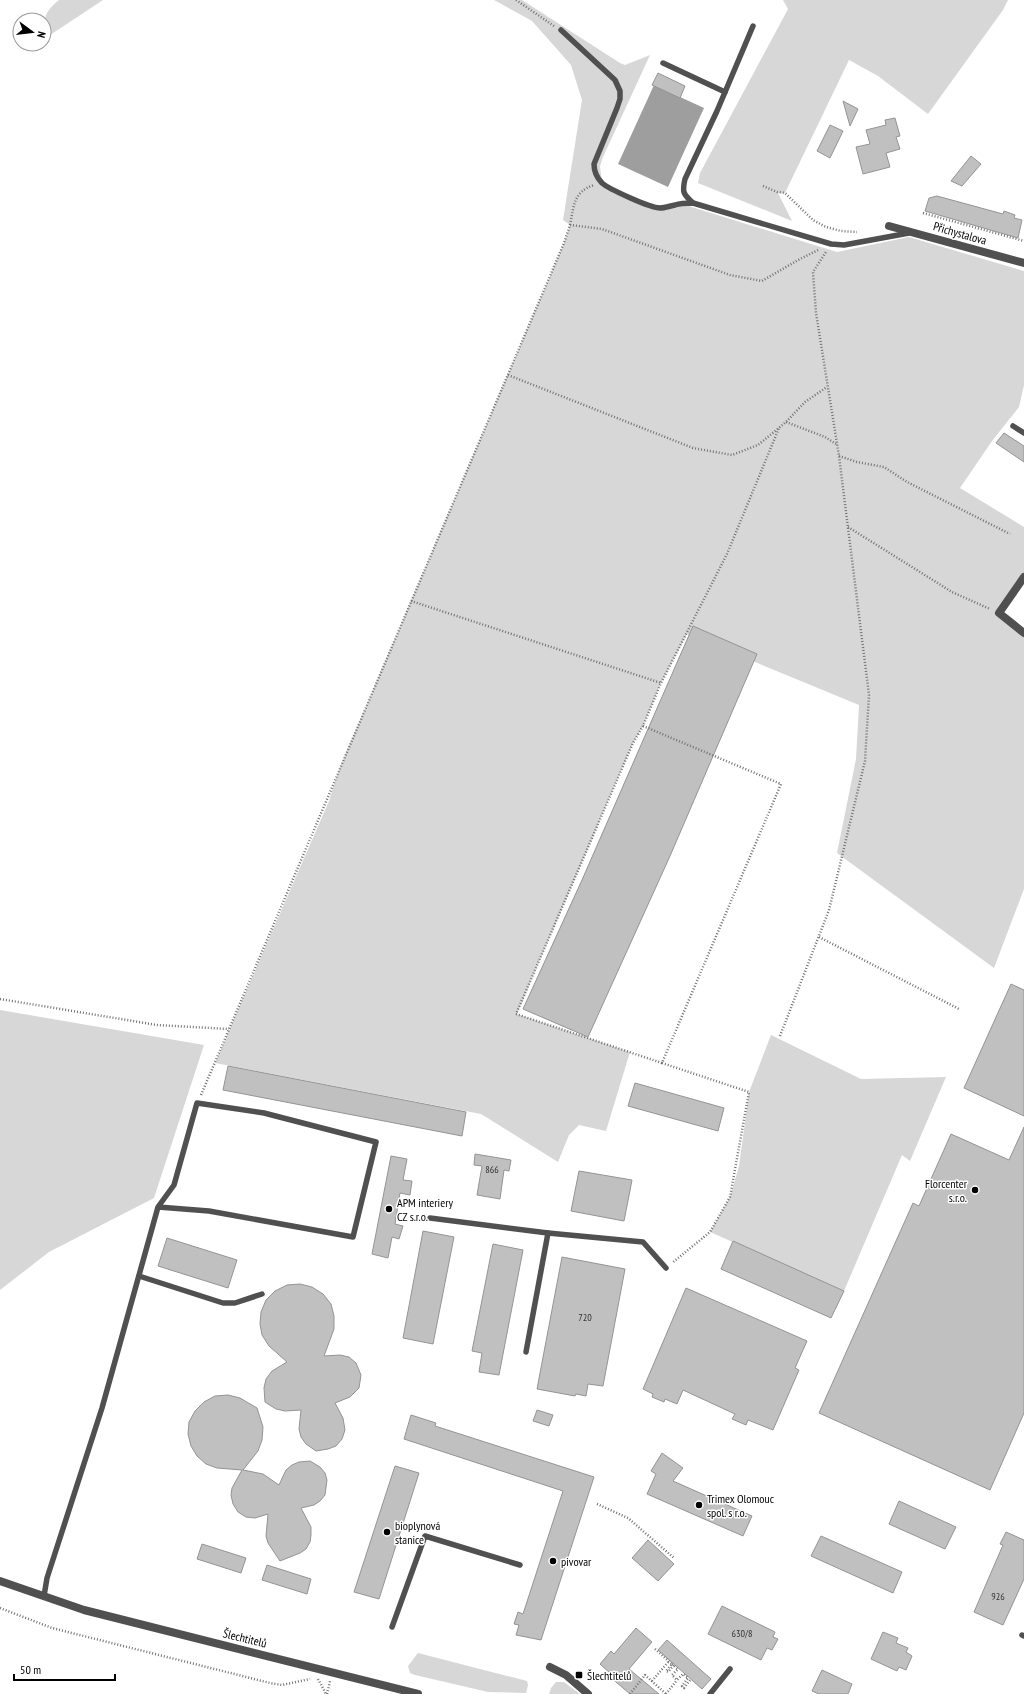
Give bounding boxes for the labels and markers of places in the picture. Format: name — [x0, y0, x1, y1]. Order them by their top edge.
place label: Florcenter s.r.o. — [925, 1176, 968, 1205]
marker: Florcenter s.r.o. — [970, 1185, 980, 1195]
place label: APM interiery CZ s.r.o. — [397, 1195, 453, 1224]
marker: APM interiery CZ s.r.o. — [384, 1204, 394, 1214]
place label: Trimex Olomouc spol. s r.o. — [707, 1491, 775, 1520]
marker: Trimex Olomouc spol. s r.o. — [694, 1500, 704, 1510]
place label: bioplynová stanice — [395, 1518, 441, 1547]
marker: bioplynová stanice — [382, 1527, 392, 1537]
place label: pivovar — [561, 1554, 592, 1569]
marker: pivovar — [548, 1556, 558, 1566]
place label: Šlechtitelů — [587, 1668, 631, 1683]
marker: Šlechtitelů — [574, 1670, 584, 1680]

